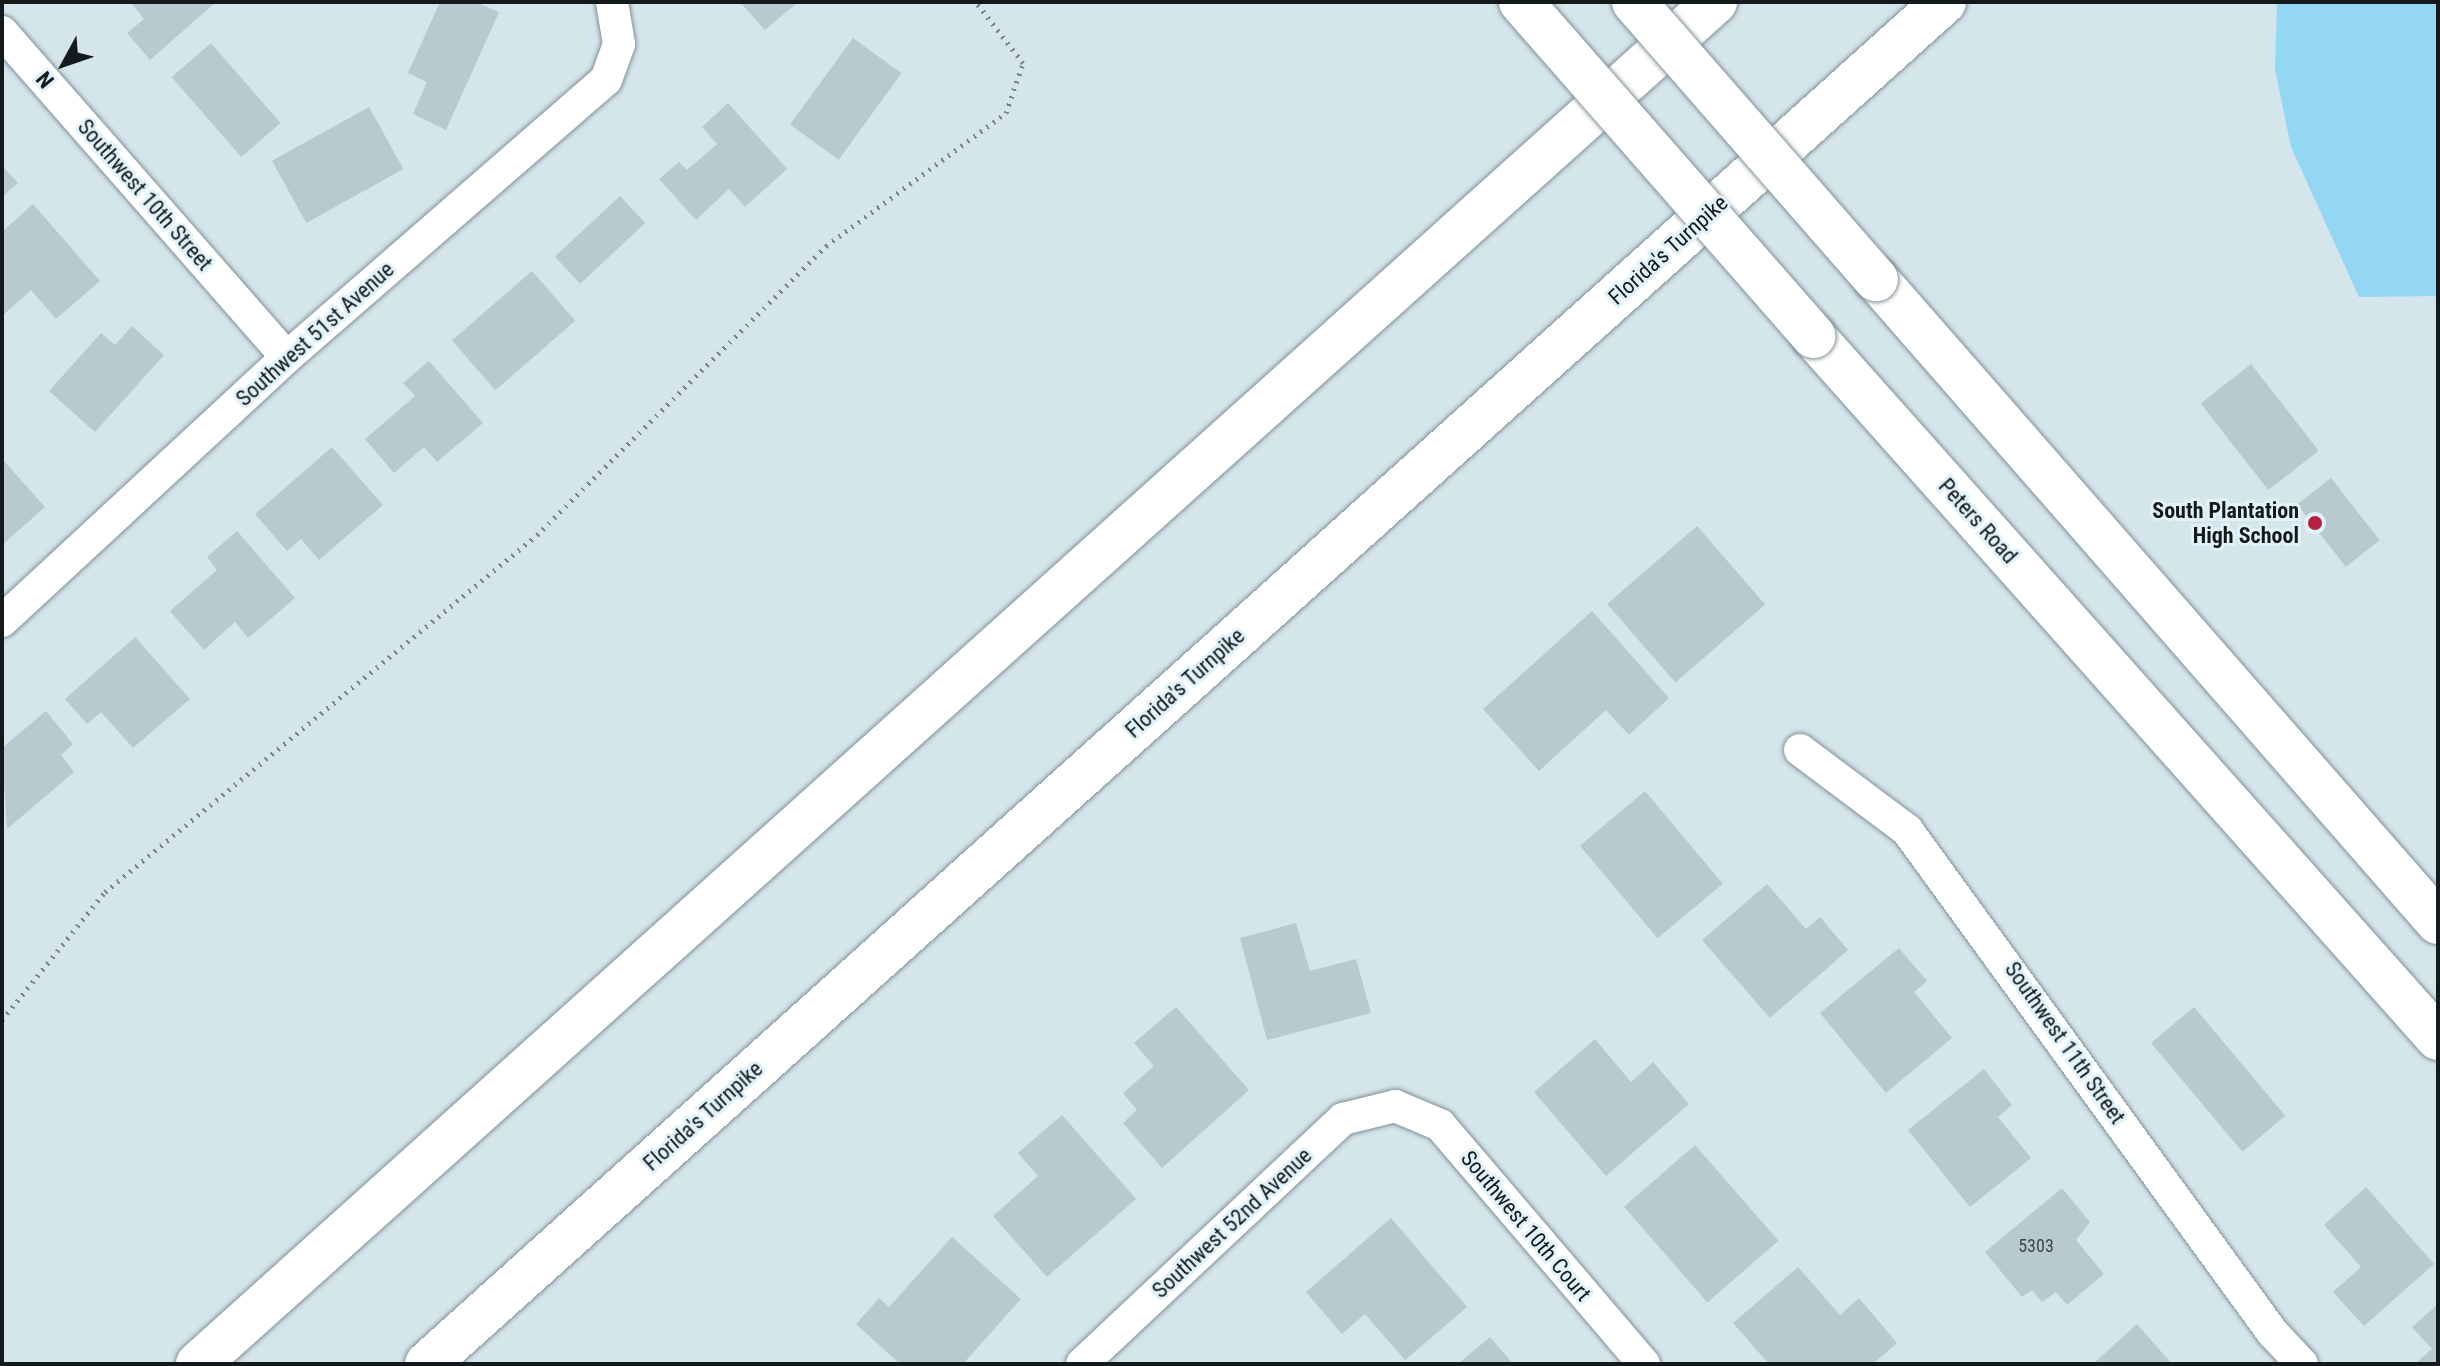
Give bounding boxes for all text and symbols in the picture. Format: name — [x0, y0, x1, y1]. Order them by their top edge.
north arrow — [24, 24, 104, 104]
text: N — [31, 67, 59, 93]
street label: Southwest 10th Street — [72, 114, 218, 276]
street label: Florida's Turnpike — [1603, 189, 1733, 311]
street label: Southwest 51st Avenue — [231, 256, 399, 412]
street label: Peters Road — [1933, 473, 2023, 569]
place label: South Plantation High School — [2152, 497, 2299, 548]
marker: South Plantation High School — [2306, 514, 2324, 532]
street label: Florida's Turnpike — [1120, 622, 1250, 744]
street label: Southwest 11th Street — [1999, 957, 2131, 1129]
street label: Florida's Turnpike — [638, 1055, 768, 1177]
street label: Southwest 52nd Avenue — [1147, 1142, 1317, 1304]
street label: Southwest 10th Court — [1455, 1145, 1597, 1307]
house number: 5303 — [2018, 1235, 2054, 1257]

